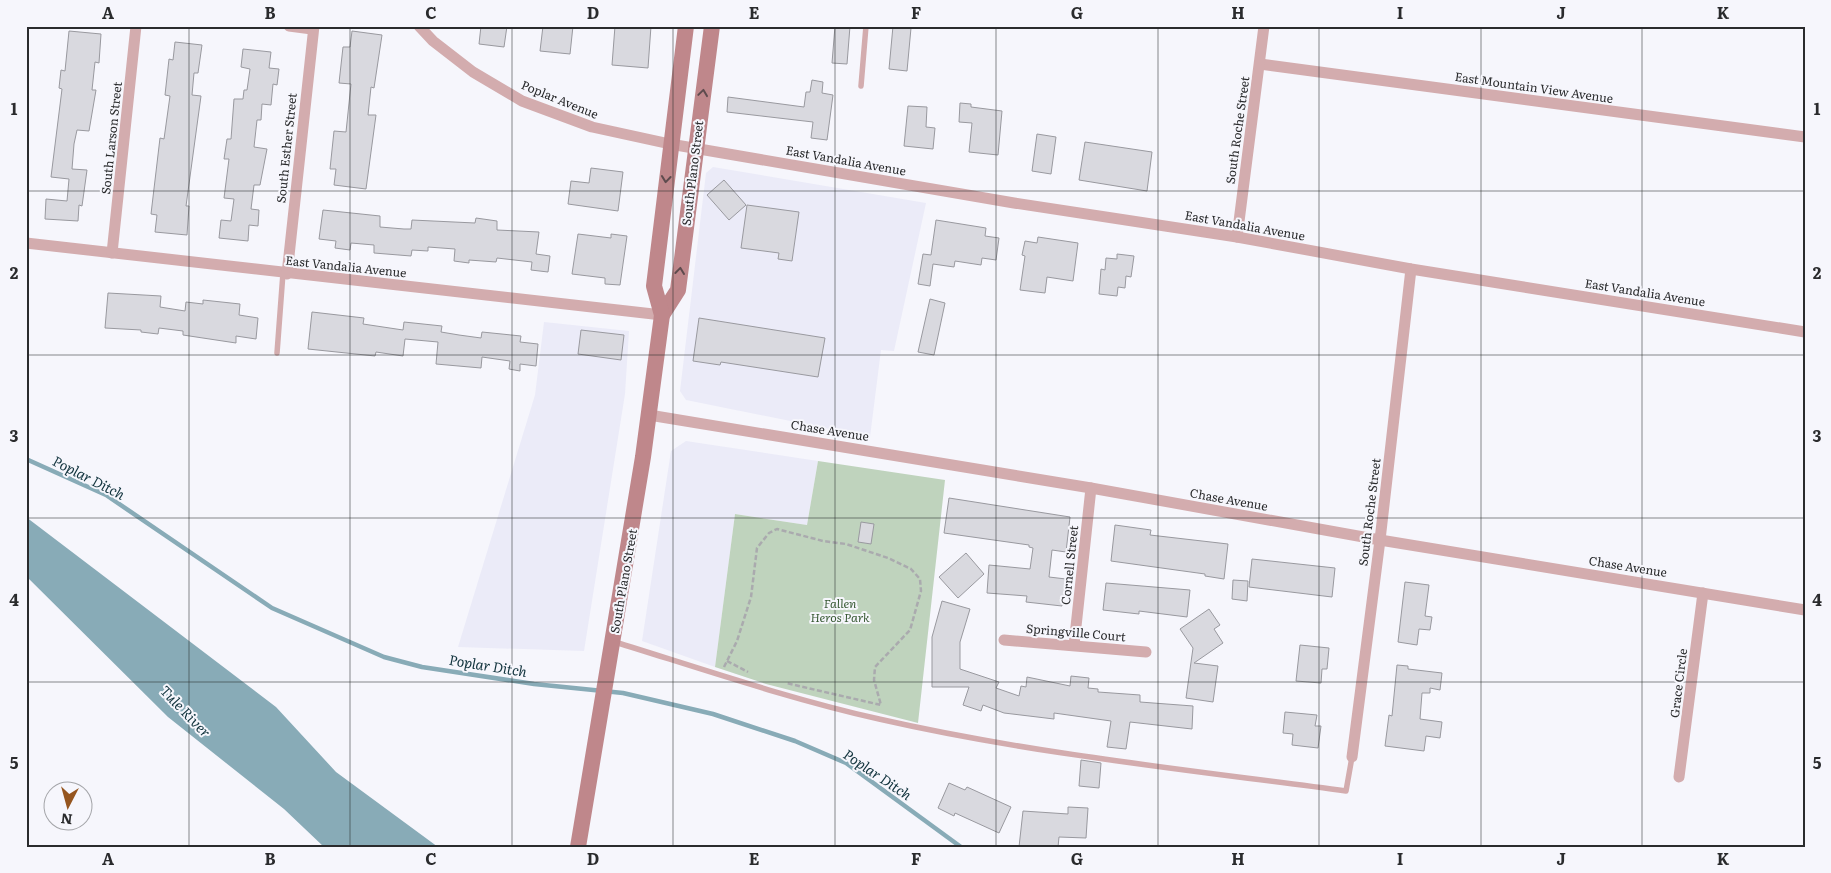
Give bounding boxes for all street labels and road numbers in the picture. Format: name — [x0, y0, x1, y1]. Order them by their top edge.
street label: East Mountain View Avenue — [1454, 67, 1614, 107]
street label: Poplar Avenue — [519, 75, 601, 123]
street label: South Roche Street — [1221, 75, 1253, 185]
street label: South Larson Street — [96, 81, 126, 195]
street label: South Esther Street — [271, 92, 301, 204]
street label: South Plano Street — [677, 119, 707, 227]
street label: East Vandalia Avenue — [785, 141, 907, 179]
street label: East Vandalia Avenue — [1184, 206, 1306, 244]
street label: East Vandalia Avenue — [285, 251, 407, 281]
street label: East Vandalia Avenue — [1584, 274, 1706, 310]
street label: Chase Avenue — [790, 415, 870, 445]
street label: South Roche Street — [1353, 457, 1385, 567]
street label: Chase Avenue — [1189, 483, 1269, 515]
street label: Cornell Street — [1056, 524, 1082, 606]
street label: South Plano Street — [605, 527, 641, 635]
street label: Chase Avenue — [1588, 551, 1668, 581]
street label: Springville Court — [1025, 619, 1127, 645]
street label: Grace Circle — [1665, 647, 1691, 719]

